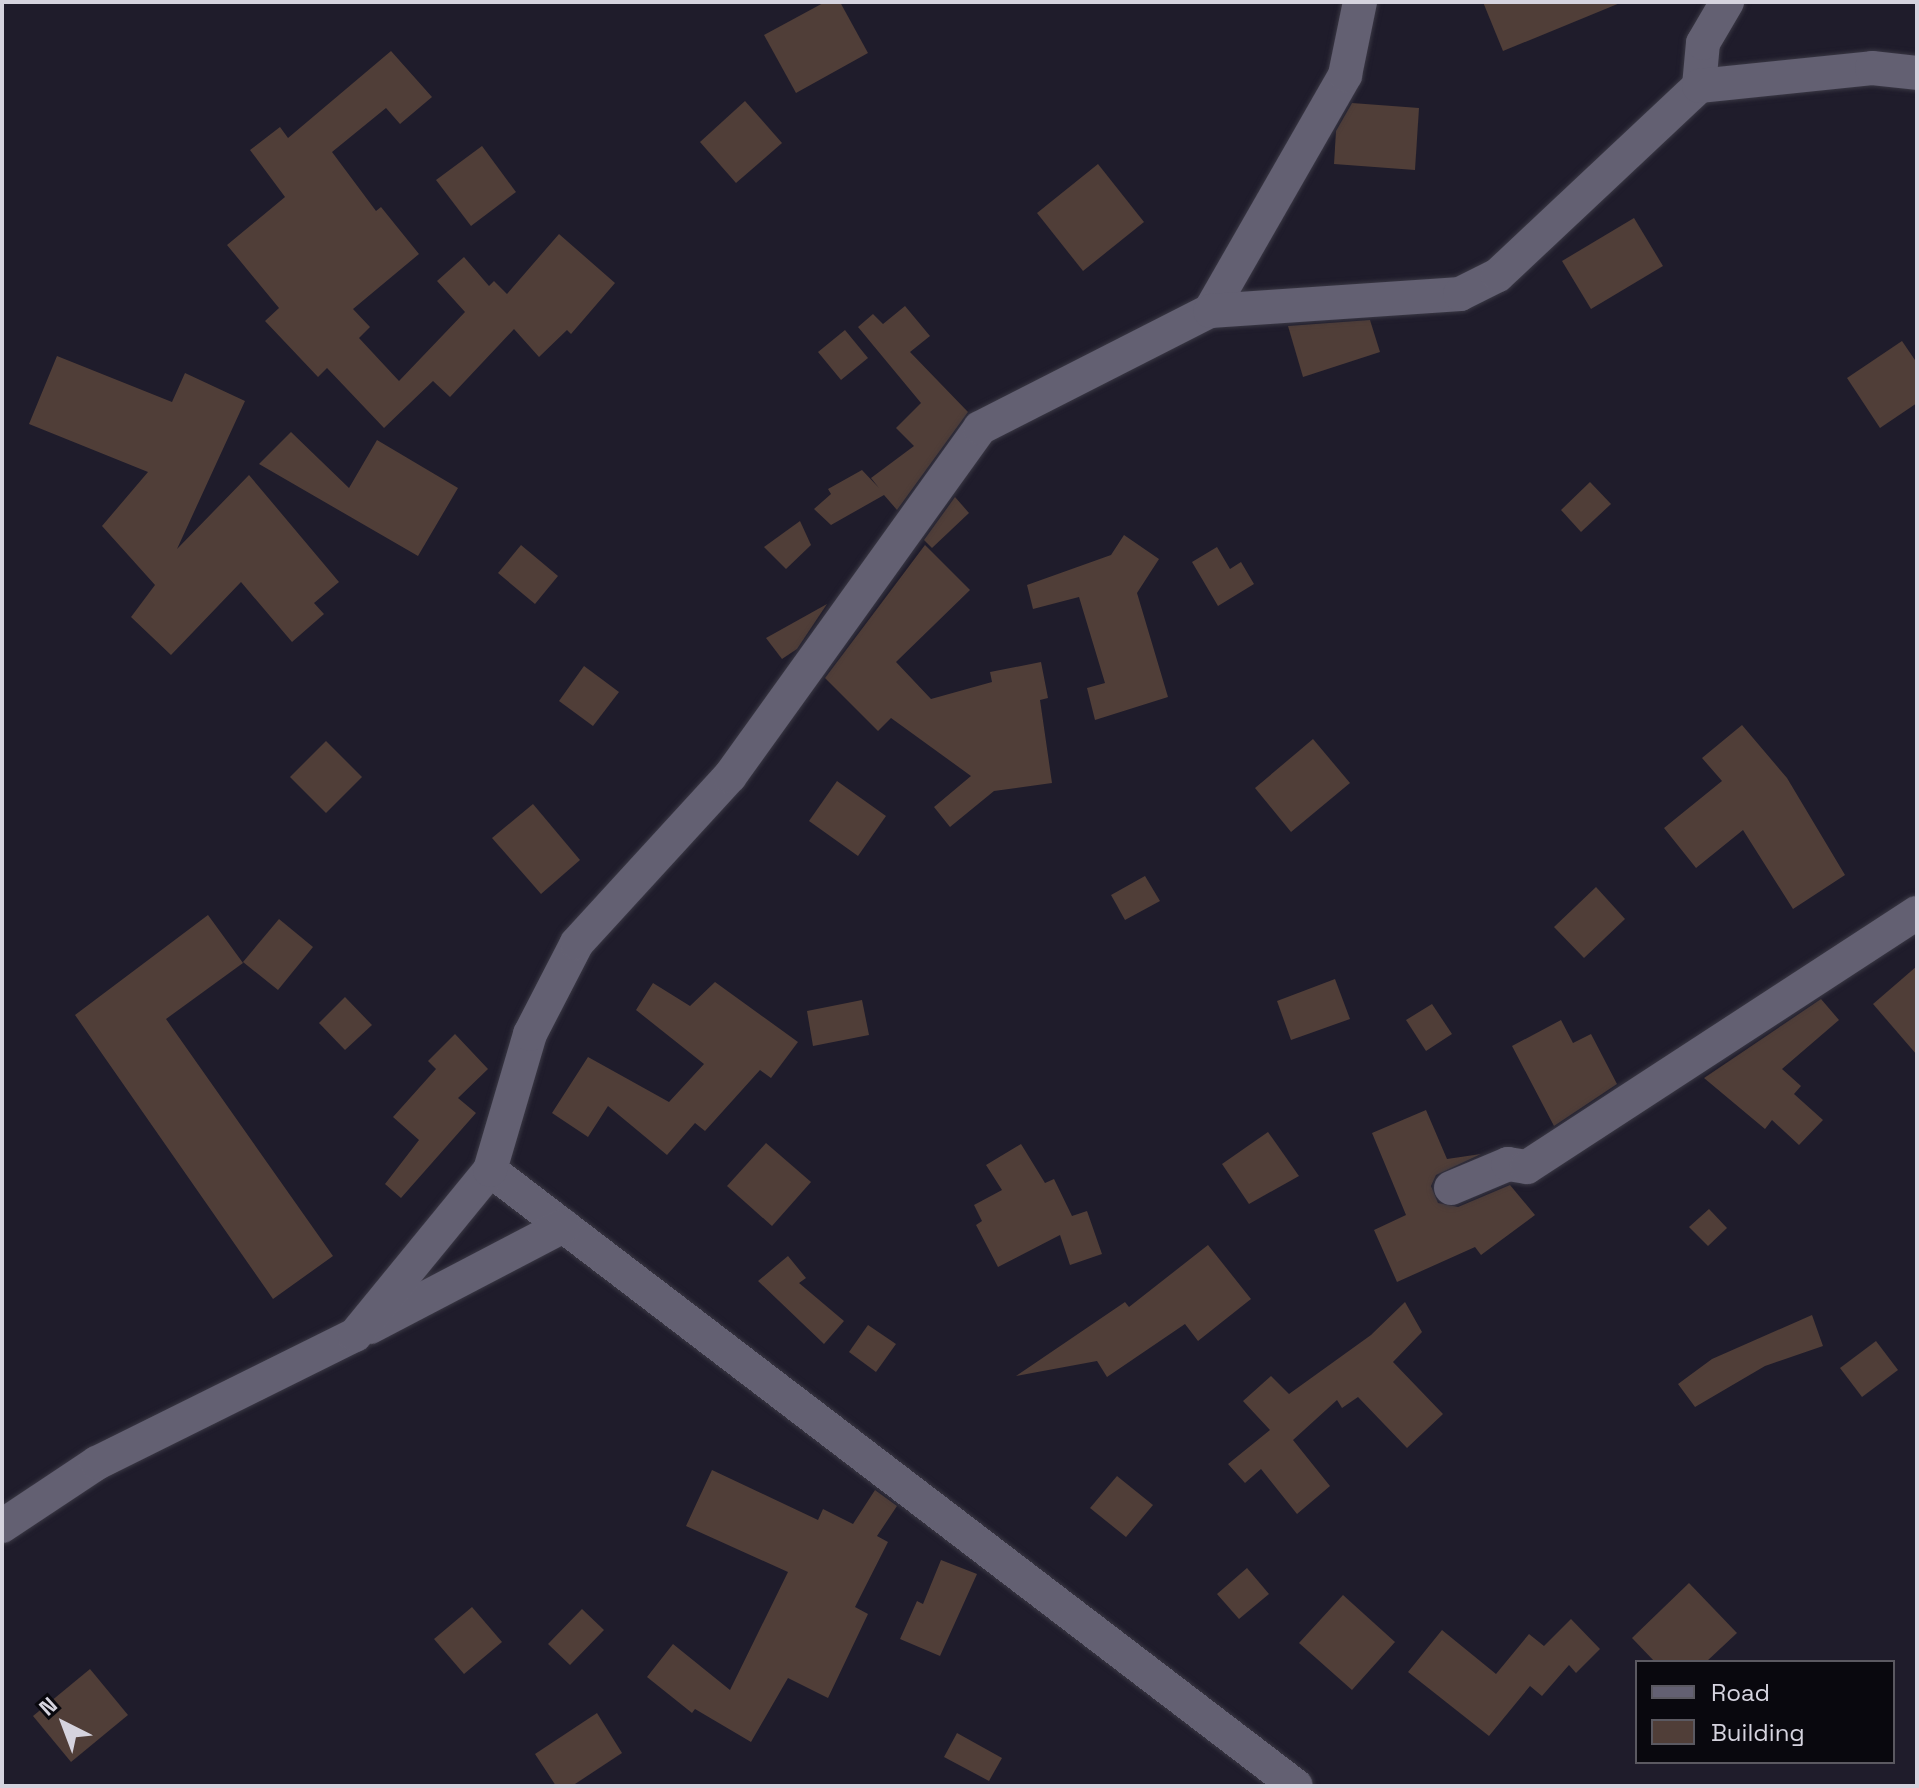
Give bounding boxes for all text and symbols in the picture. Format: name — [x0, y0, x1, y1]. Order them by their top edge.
legend — [1635, 1660, 1895, 1764]
text: Road — [1711, 1677, 1770, 1708]
north arrow — [24, 1684, 104, 1764]
text: N — [33, 1691, 63, 1722]
text: Building — [1711, 1717, 1805, 1748]

